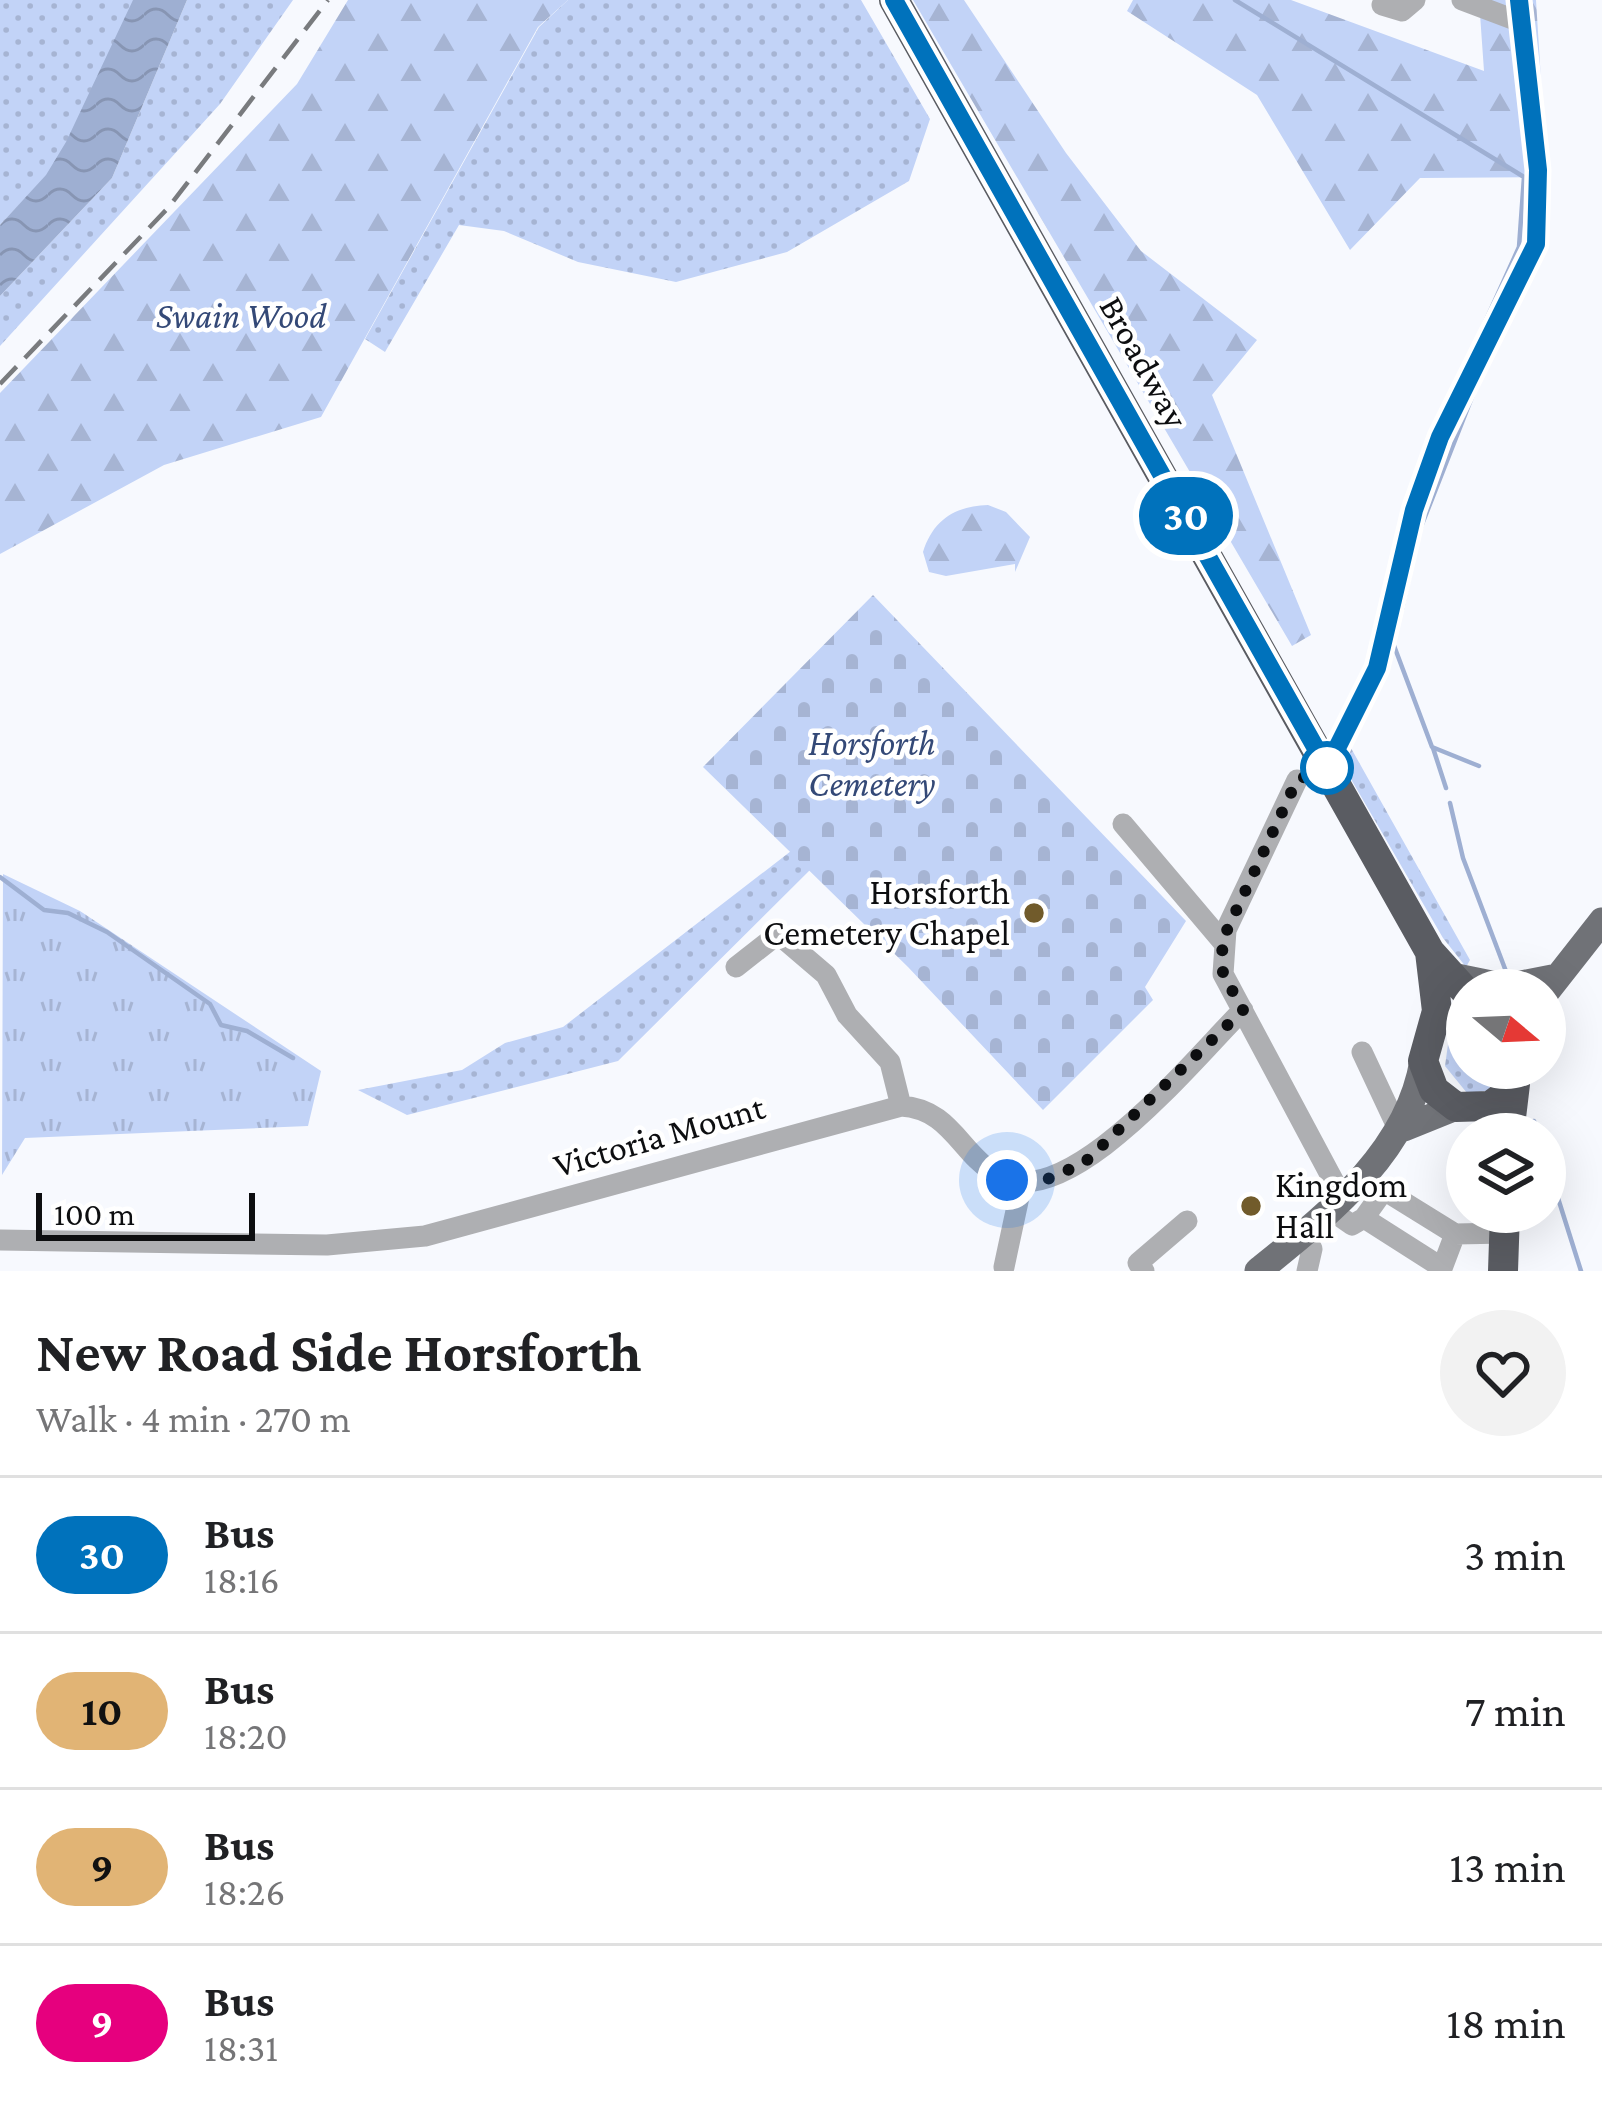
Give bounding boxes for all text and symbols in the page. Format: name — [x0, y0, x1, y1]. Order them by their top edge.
street label: Broadway — [1091, 289, 1197, 435]
park label: Swain Wood — [156, 296, 327, 336]
line badge: 30 — [1132, 477, 1240, 555]
text: 30 — [1163, 492, 1209, 539]
park label: Horsforth Cemetery — [808, 723, 936, 804]
unlabelled marker — [1302, 743, 1352, 793]
place label: Horsforth Cemetery Chapel — [763, 872, 1010, 953]
marker: Horsforth Cemetery Chapel — [1021, 900, 1047, 926]
north arrow — [1446, 969, 1566, 1089]
map controls — [1446, 969, 1566, 1233]
street label: Victoria Mount — [549, 1086, 770, 1185]
button: layers — [1446, 1113, 1566, 1233]
your location — [977, 1150, 1037, 1210]
place label: Kingdom Hall — [1275, 1165, 1407, 1246]
scale bar — [36, 1187, 255, 1240]
marker: Kingdom Hall — [1238, 1193, 1264, 1219]
text: 100 m — [54, 1195, 135, 1232]
button: heart — [1440, 1310, 1566, 1436]
text: New Road Side Horsforth — [36, 1320, 642, 1383]
text: Walk · 4 min · 270 m — [36, 1397, 351, 1440]
text: Bus — [204, 1508, 274, 1558]
text: 3 min — [1464, 1530, 1566, 1580]
text: 30 — [79, 1531, 125, 1578]
text: 18:16 — [204, 1558, 280, 1601]
text: Bus — [204, 1664, 274, 1714]
text: 7 min — [1465, 1686, 1566, 1736]
text: 10 — [81, 1687, 123, 1734]
text: 18:20 — [204, 1714, 287, 1757]
text: Bus — [204, 1820, 274, 1870]
text: 13 min — [1449, 1842, 1566, 1892]
text: 9 — [91, 1843, 113, 1890]
text: 18:26 — [204, 1870, 285, 1913]
text: Bus — [204, 1976, 274, 2026]
text: 18 min — [1446, 1998, 1566, 2048]
text: 9 — [91, 1999, 113, 2046]
text: 18:31 — [204, 2026, 278, 2069]

